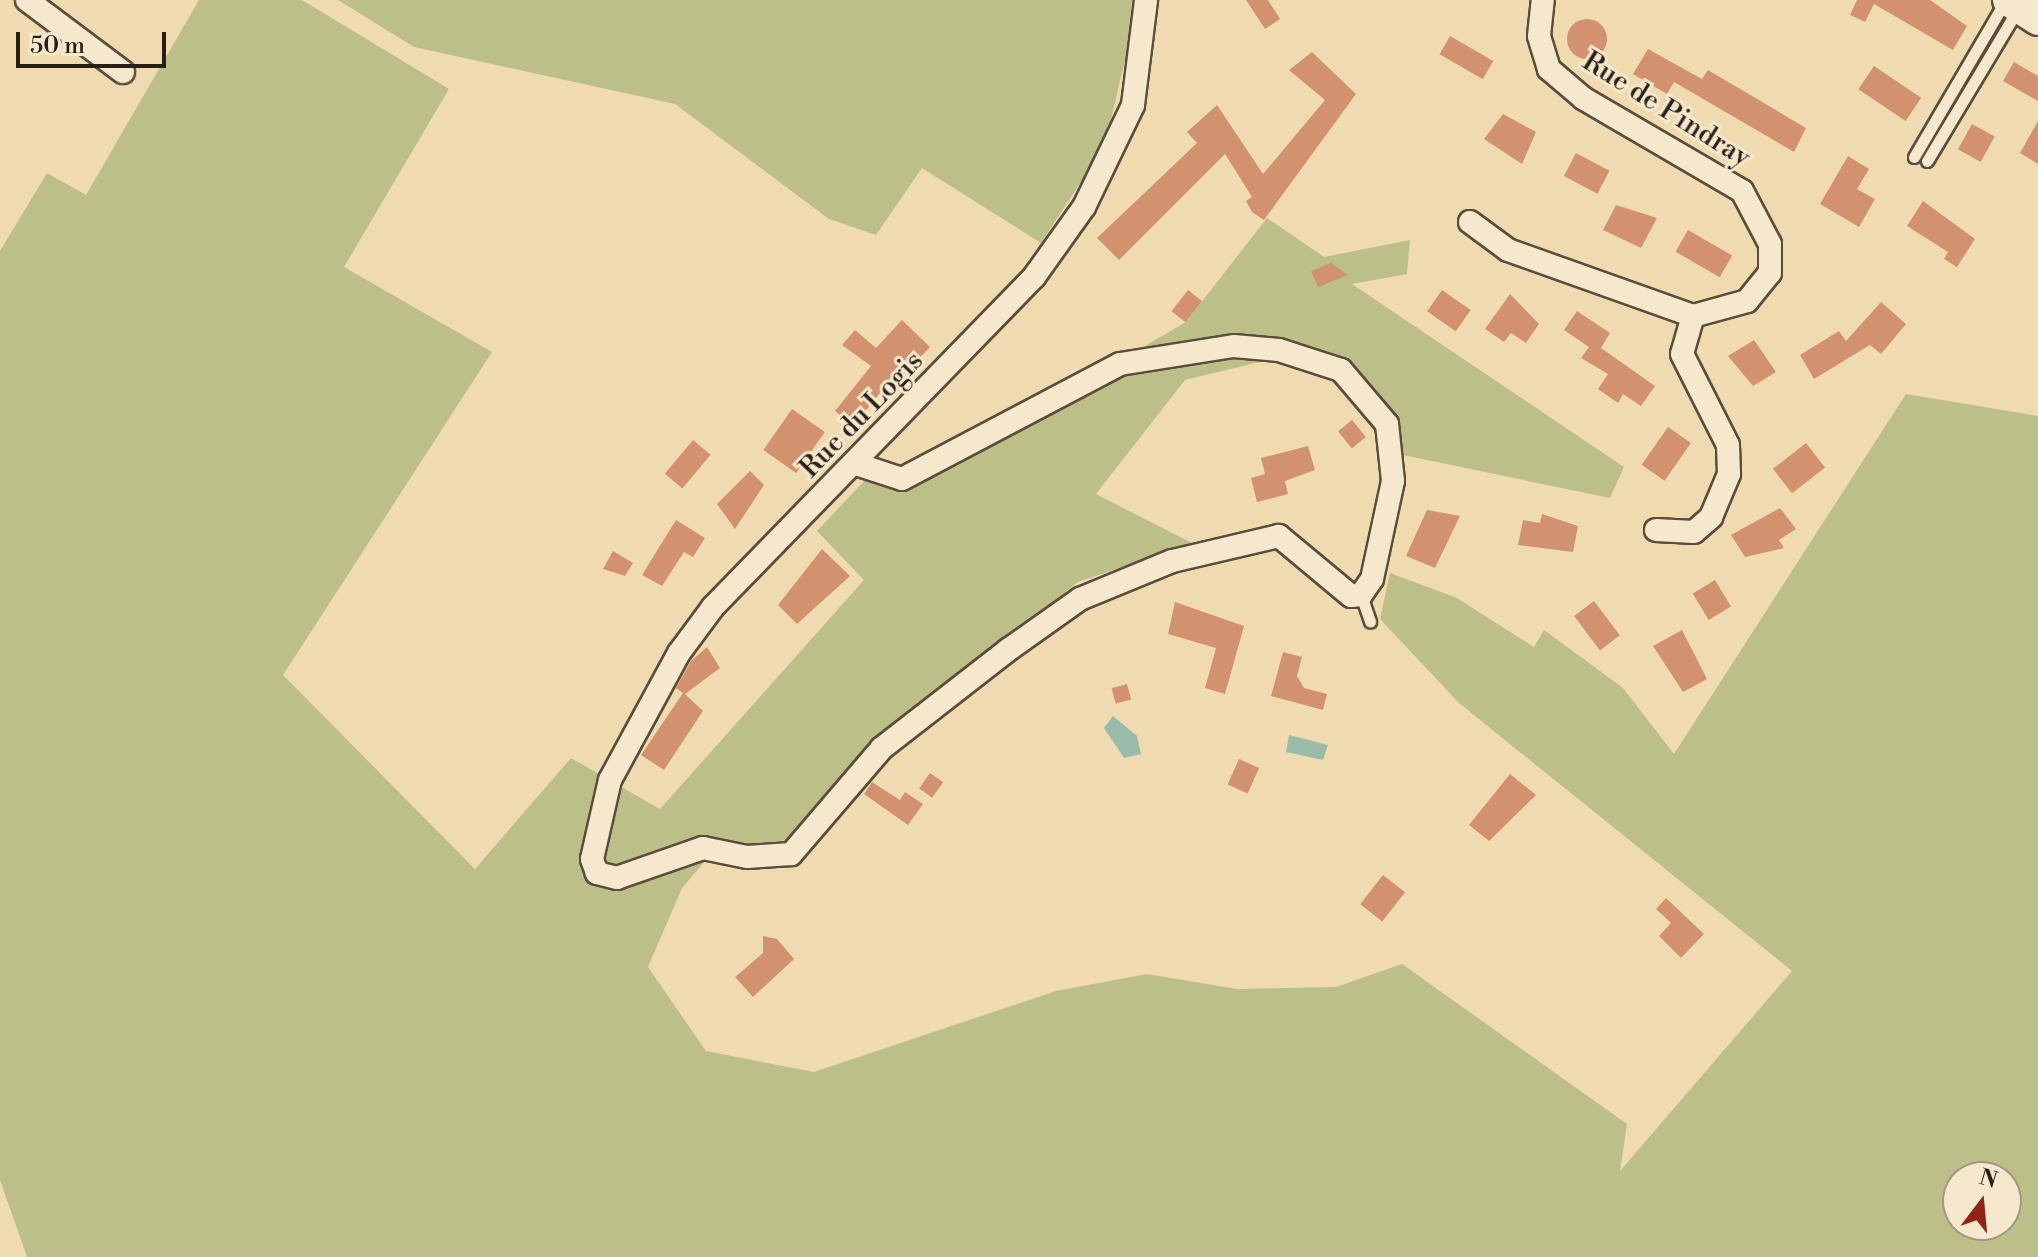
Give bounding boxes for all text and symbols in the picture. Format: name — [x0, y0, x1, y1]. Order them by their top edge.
scale bar — [20, 16, 170, 66]
text: 50 m — [30, 31, 85, 61]
street label: Rue de Pindray — [1576, 45, 1756, 175]
street label: Rue du Logis — [793, 345, 931, 485]
north arrow — [1942, 1161, 2022, 1241]
text: N — [1976, 1164, 2000, 1195]

